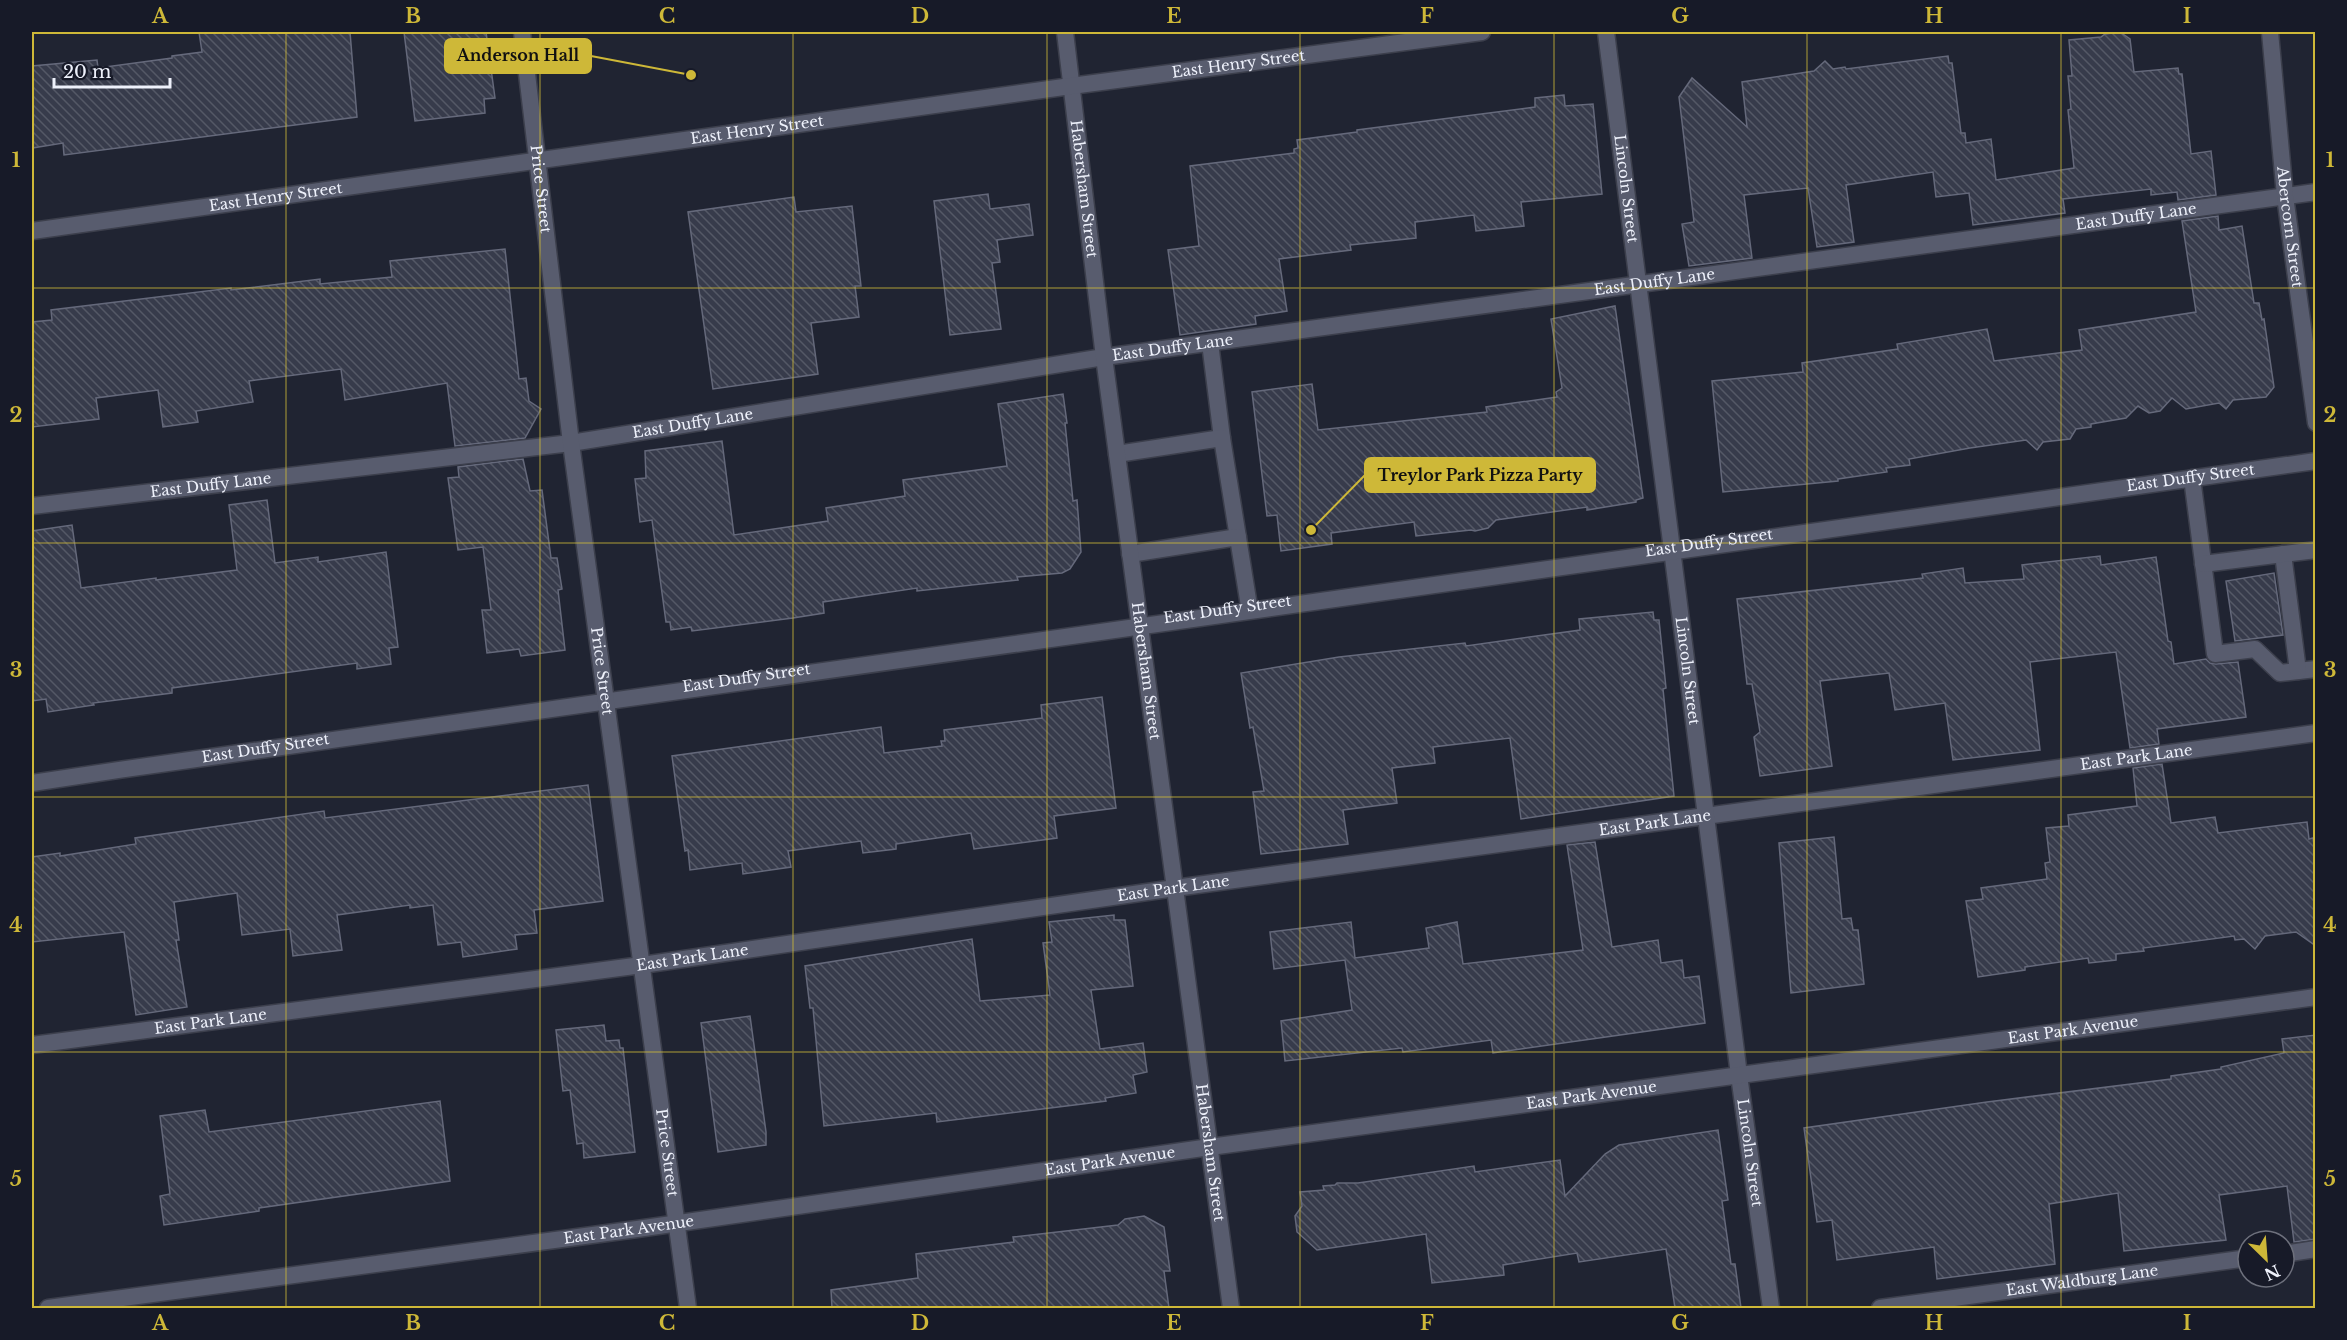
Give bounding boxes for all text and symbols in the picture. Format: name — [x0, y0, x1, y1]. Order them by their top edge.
text: A — [151, 4, 169, 28]
text: B — [405, 4, 421, 28]
text: C — [659, 4, 675, 28]
text: D — [911, 4, 929, 28]
text: E — [1166, 4, 1182, 28]
text: F — [1420, 4, 1434, 28]
text: G — [1671, 4, 1689, 28]
text: H — [1925, 4, 1944, 28]
text: I — [2183, 4, 2191, 28]
callout: Anderson Hall — [445, 39, 591, 73]
text: Anderson Hall — [456, 45, 580, 65]
street label: East Henry Street — [1171, 45, 1307, 82]
scale bar — [54, 51, 170, 89]
text: 20 m — [63, 61, 111, 83]
street label: East Henry Street — [689, 111, 825, 148]
street label: Habersham Street — [1067, 119, 1102, 259]
street label: Lincoln Street — [1610, 133, 1643, 244]
street label: Price Street — [527, 144, 556, 234]
text: 1 — [12, 148, 21, 172]
text: 1 — [2326, 148, 2335, 172]
street label: Abercorn Street — [2273, 165, 2307, 289]
street label: East Henry Street — [208, 178, 344, 215]
street label: East Duffy Lane — [2074, 198, 2198, 234]
street label: East Duffy Lane — [1593, 264, 1716, 299]
street label: East Duffy Lane — [1111, 330, 1234, 365]
text: 2 — [9, 403, 23, 427]
text: 2 — [2323, 403, 2337, 427]
street label: East Duffy Lane — [631, 404, 754, 442]
callout: Treylor Park Pizza Party — [1365, 458, 1595, 492]
street label: East Duffy Street — [2125, 459, 2256, 495]
text: Treylor Park Pizza Party — [1377, 465, 1583, 485]
street label: East Duffy Lane — [149, 468, 272, 501]
street label: East Duffy Street — [1644, 524, 1774, 560]
street label: East Duffy Street — [1162, 591, 1293, 627]
street label: Habersham Street — [1128, 601, 1165, 741]
street label: Lincoln Street — [1672, 616, 1704, 726]
street label: Price Street — [587, 626, 618, 717]
text: 3 — [10, 658, 22, 682]
text: 3 — [2324, 658, 2336, 682]
street label: East Duffy Street — [681, 659, 812, 696]
street label: East Duffy Street — [200, 729, 331, 767]
street label: East Park Lane — [2079, 740, 2194, 774]
street label: East Park Lane — [1597, 805, 1712, 839]
street label: East Park Lane — [1116, 871, 1231, 905]
text: 4 — [9, 913, 23, 937]
text: 4 — [2323, 913, 2337, 937]
street label: East Park Lane — [635, 940, 750, 975]
street label: East Park Lane — [153, 1004, 268, 1038]
street label: East Park Avenue — [2006, 1011, 2139, 1048]
street label: East Park Avenue — [1525, 1077, 1658, 1113]
street label: Habersham Street — [1192, 1082, 1229, 1223]
street label: Lincoln Street — [1733, 1097, 1767, 1208]
street label: Price Street — [652, 1107, 683, 1198]
street label: East Park Avenue — [1043, 1142, 1176, 1180]
text: 5 — [10, 1167, 22, 1191]
text: 5 — [2324, 1167, 2336, 1191]
street label: East Park Avenue — [562, 1211, 695, 1248]
north arrow — [2236, 1229, 2296, 1289]
street label: East Waldburg Lane — [2005, 1260, 2159, 1300]
text: N — [2261, 1260, 2283, 1285]
text: A — [151, 1311, 169, 1335]
text: B — [405, 1311, 421, 1335]
text: C — [659, 1311, 675, 1335]
text: D — [911, 1311, 929, 1335]
text: E — [1166, 1311, 1182, 1335]
text: F — [1420, 1311, 1434, 1335]
text: G — [1671, 1311, 1689, 1335]
text: H — [1925, 1311, 1944, 1335]
text: I — [2183, 1311, 2191, 1335]

